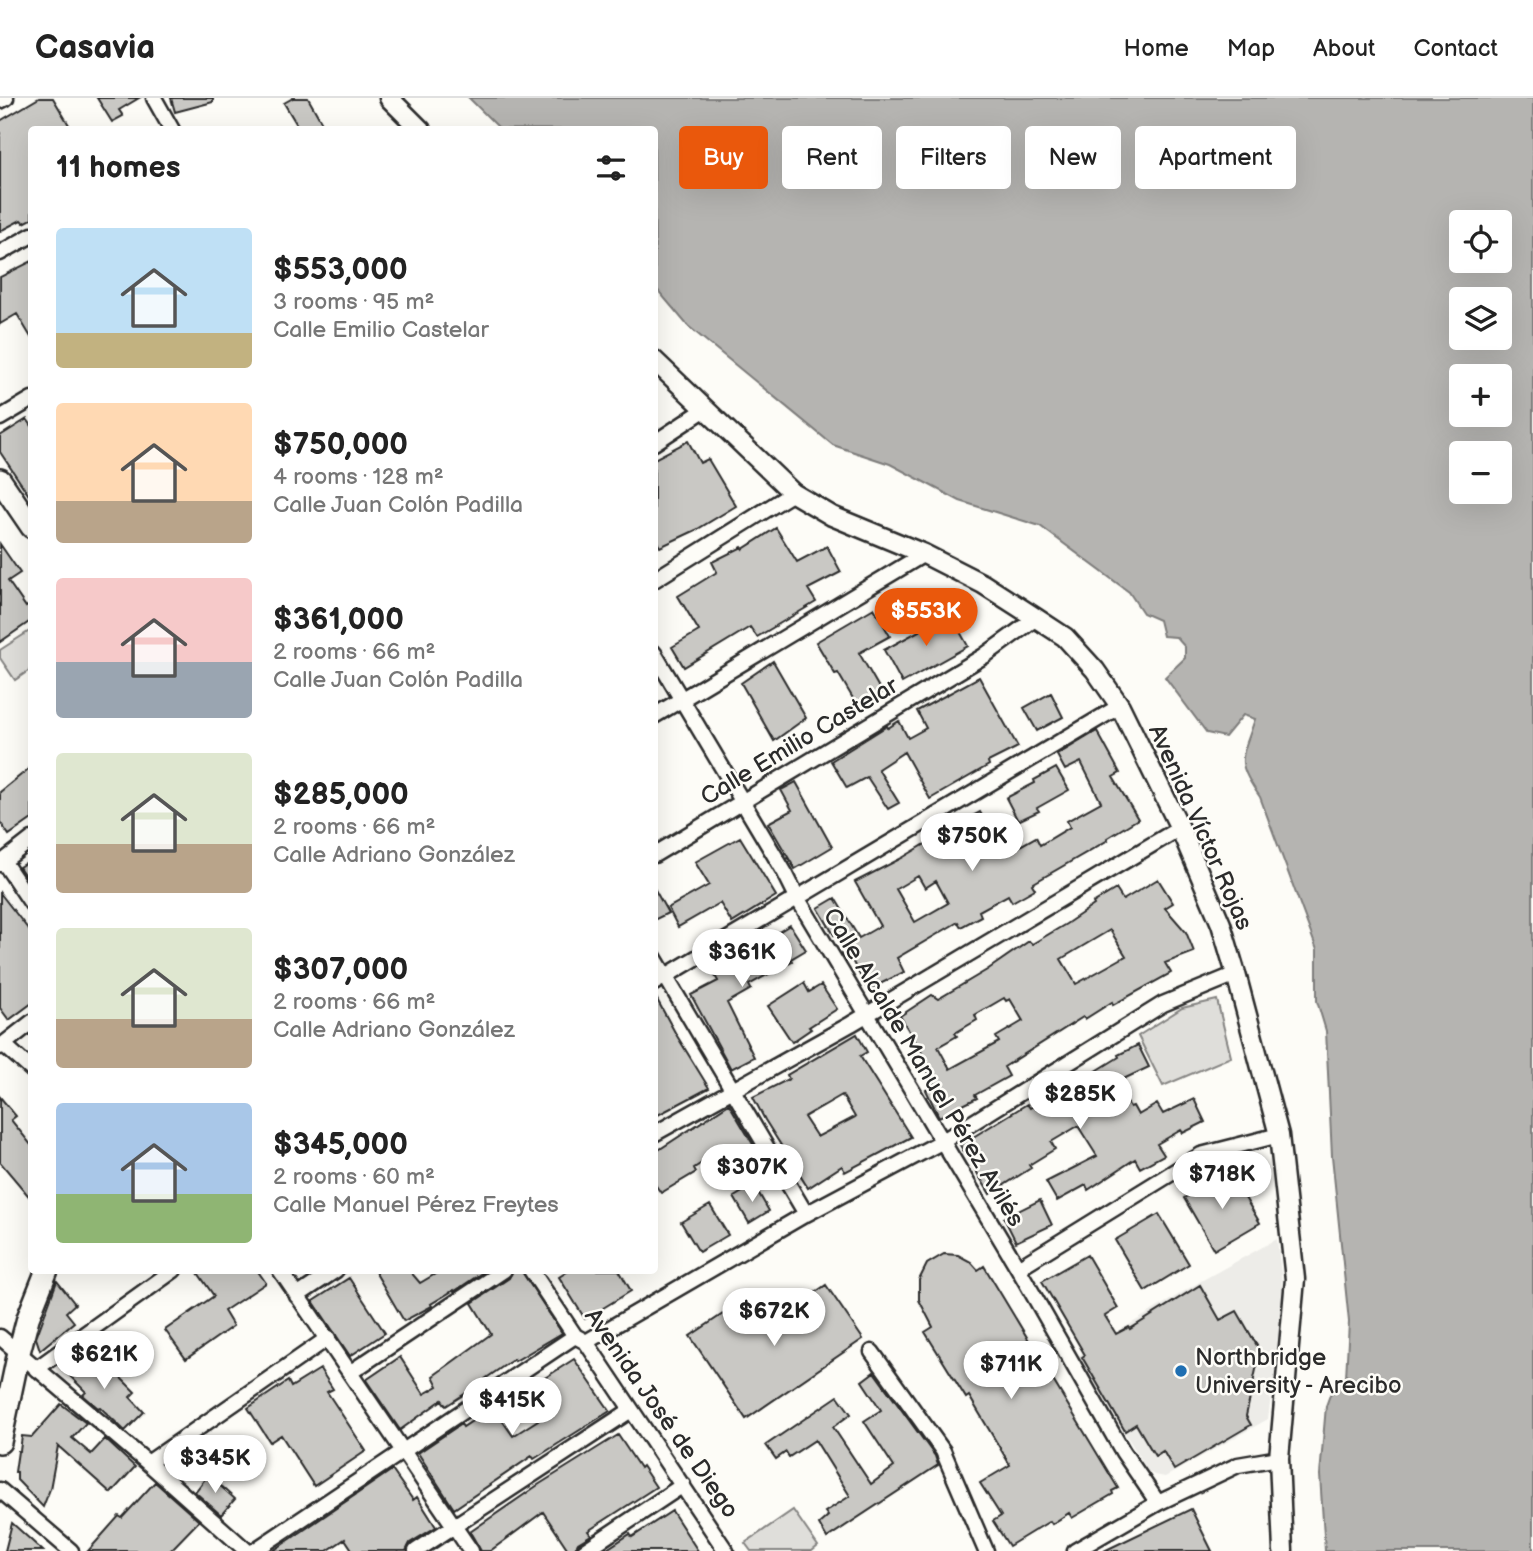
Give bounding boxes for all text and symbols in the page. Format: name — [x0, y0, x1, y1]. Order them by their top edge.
text: Casavia — [35, 28, 155, 68]
text: Home — [1124, 34, 1189, 63]
text: Map — [1227, 34, 1275, 63]
text: About — [1313, 34, 1375, 63]
text: Contact — [1413, 34, 1498, 63]
chip: Buy — [679, 126, 768, 189]
chip: Rent — [782, 126, 882, 189]
chip: Filters — [896, 126, 1011, 189]
chip: New — [1025, 126, 1121, 189]
chip: Apartment — [1135, 126, 1296, 189]
icon: filters — [592, 149, 630, 187]
text: 11 homes — [56, 150, 180, 186]
map controls — [1449, 210, 1512, 504]
button: locate — [1449, 210, 1512, 273]
text: $553,000 — [273, 252, 408, 288]
icon: home — [112, 256, 196, 340]
button: layers — [1449, 287, 1512, 350]
text: 3 rooms · 95 m² — [273, 288, 434, 316]
text: Calle Emilio Castelar — [273, 316, 489, 344]
button: + — [1449, 364, 1512, 427]
text: $750,000 — [273, 427, 408, 463]
icon: home — [112, 431, 196, 515]
button: − — [1449, 441, 1512, 504]
text: 4 rooms · 128 m² — [273, 463, 444, 491]
text: Calle Juan Colón Padilla — [273, 491, 523, 519]
pin: $553K — [877, 588, 975, 648]
text: $553K — [891, 597, 961, 625]
text: $361,000 — [273, 602, 404, 638]
icon: home — [112, 606, 196, 690]
text: 2 rooms · 66 m² — [273, 638, 435, 666]
text: Calle Juan Colón Padilla — [273, 666, 523, 694]
street label: Calle Emilio Castelar — [695, 671, 903, 812]
street label: Avenida Víctor Rojas — [1142, 720, 1259, 935]
text: $285,000 — [273, 777, 409, 813]
icon: home — [112, 781, 196, 865]
text: 2 rooms · 66 m² — [273, 813, 435, 841]
pin: $750K — [923, 814, 1021, 873]
text: $750K — [936, 822, 1008, 850]
text: Calle Adriano González — [273, 841, 515, 869]
street label: Calle Alcalde Manuel Pérez Avilés — [817, 903, 1030, 1232]
pin: $361K — [693, 930, 791, 989]
text: $361K — [708, 938, 776, 966]
text: $307,000 — [273, 952, 408, 988]
icon: home — [112, 956, 196, 1040]
text: 2 rooms · 66 m² — [273, 988, 435, 1016]
text: Calle Adriano González — [273, 1016, 515, 1044]
pin: $285K — [1031, 1072, 1129, 1131]
text: $285K — [1044, 1080, 1116, 1108]
text: $345,000 — [273, 1127, 408, 1163]
icon: home — [112, 1131, 196, 1215]
pin: $307K — [703, 1144, 801, 1204]
pin: $718K — [1173, 1152, 1271, 1211]
text: $307K — [716, 1153, 788, 1181]
text: $718K — [1189, 1160, 1256, 1188]
text: 2 rooms · 60 m² — [273, 1163, 435, 1191]
text: Calle Manuel Pérez Freytes — [273, 1191, 559, 1219]
pin: $672K — [725, 1288, 823, 1348]
text: $672K — [738, 1297, 810, 1325]
street label: Avenida José de Diego — [578, 1303, 745, 1524]
pin: $621K — [55, 1332, 153, 1391]
text: $621K — [70, 1340, 138, 1368]
pin: $711K — [962, 1342, 1060, 1401]
place label: Northbridge University - Arecibo — [1195, 1343, 1402, 1400]
text: $711K — [980, 1350, 1042, 1378]
marker: Northbridge University - Arecibo — [1173, 1363, 1189, 1379]
pin: $415K — [463, 1378, 561, 1437]
text: $415K — [479, 1386, 545, 1414]
pin: $345K — [166, 1436, 264, 1495]
text: $345K — [179, 1444, 251, 1472]

